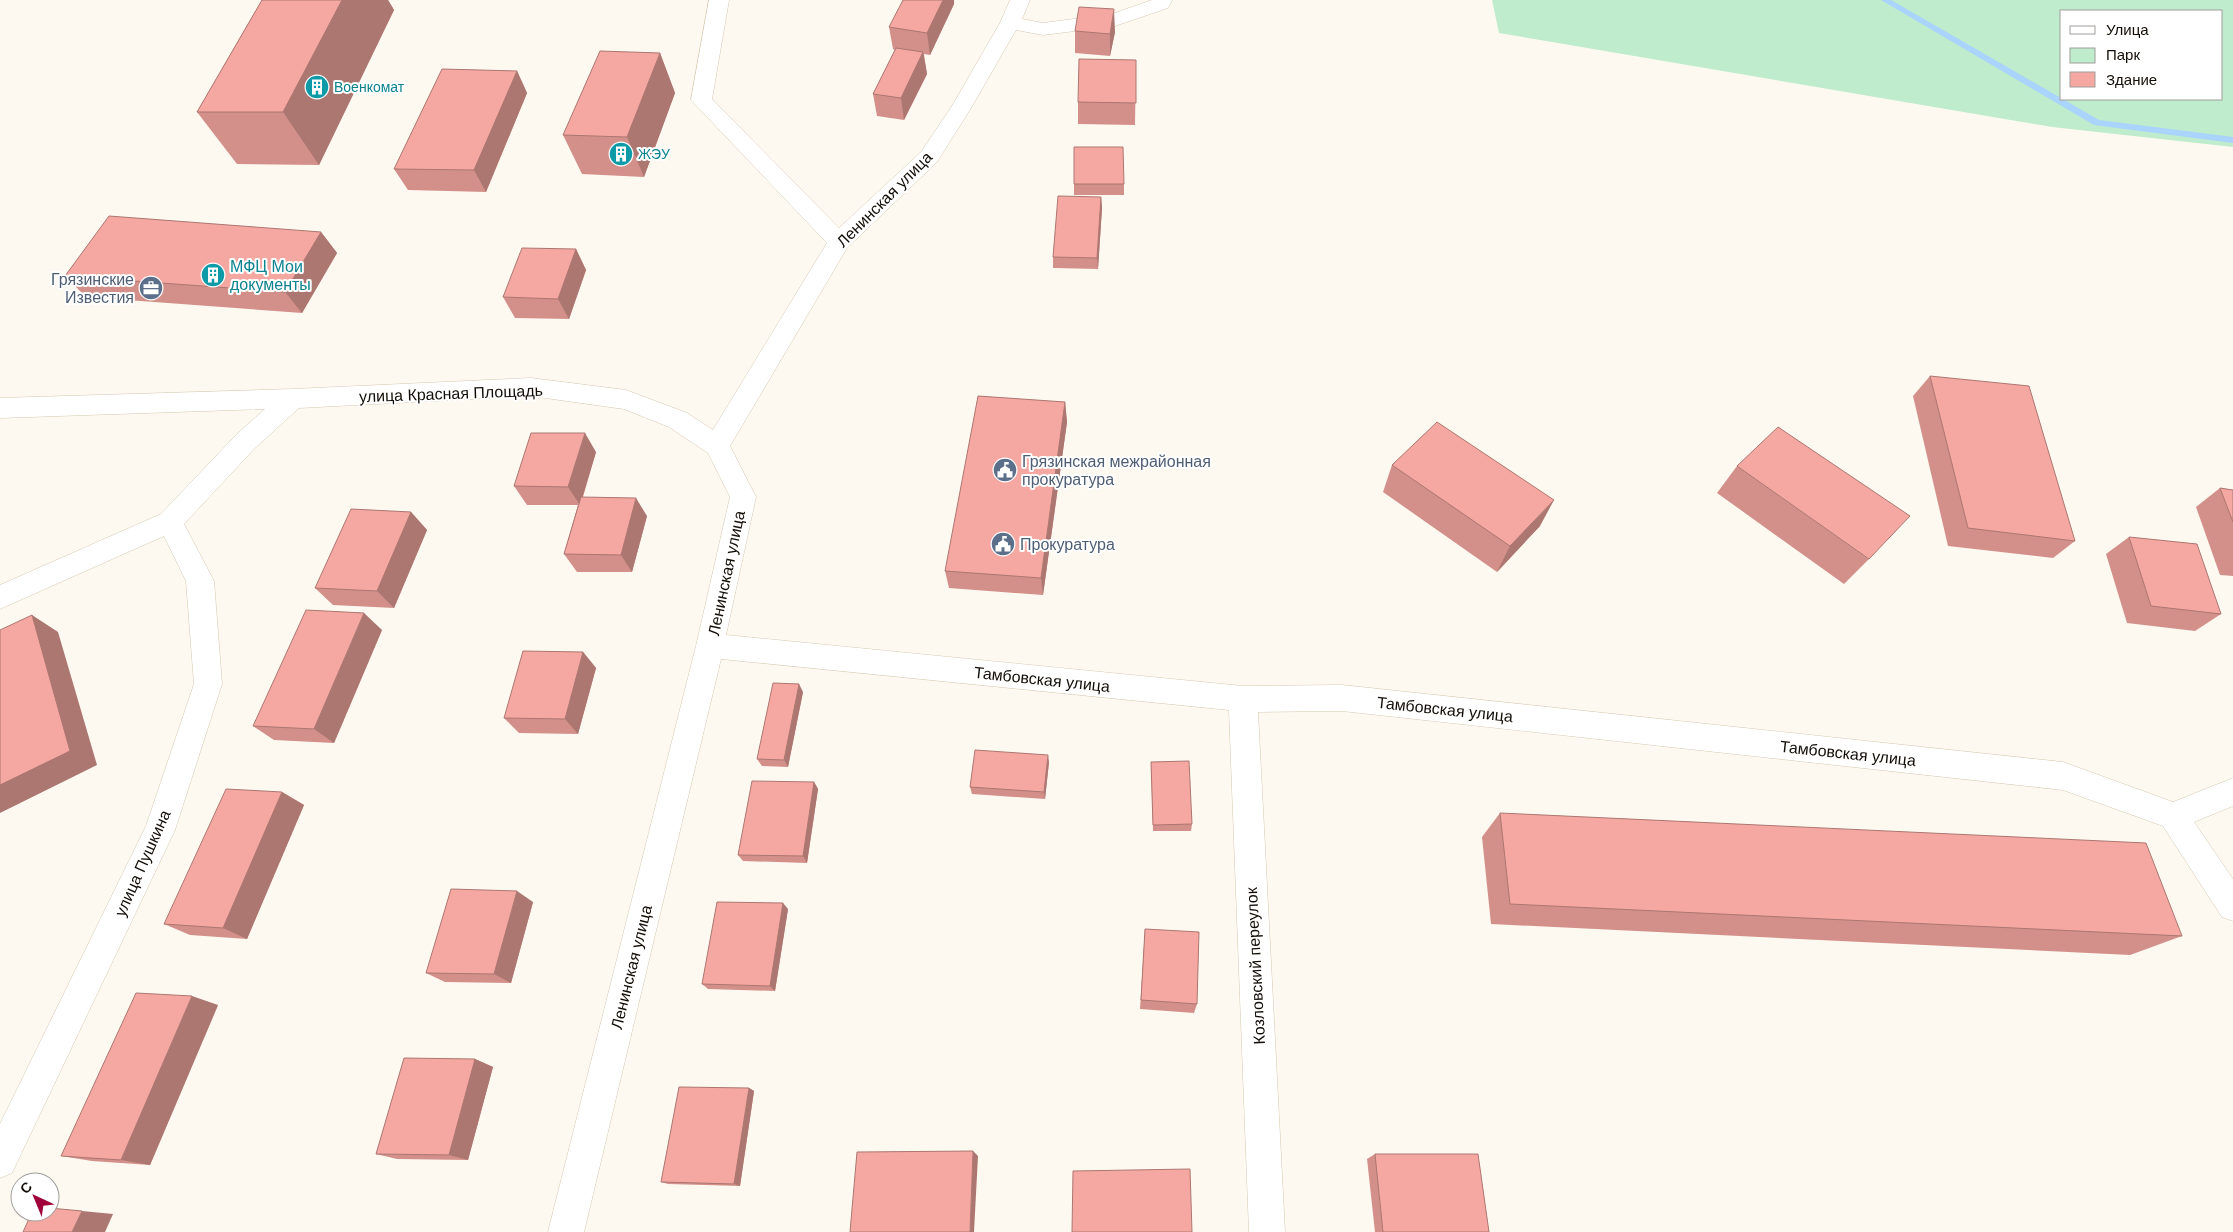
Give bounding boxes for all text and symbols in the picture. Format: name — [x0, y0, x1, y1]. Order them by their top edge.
legend — [2060, 10, 2223, 100]
text: Улица — [2106, 21, 2149, 38]
text: Парк — [2106, 46, 2140, 63]
text: Здание — [2106, 71, 2157, 88]
building icon: Военкомат — [304, 74, 330, 100]
place label: Военкомат — [334, 79, 405, 95]
building icon: ЖЭУ — [608, 141, 634, 167]
place label: ЖЭУ — [638, 146, 670, 162]
street label: Ленинская улица — [833, 148, 935, 250]
place label: МФЦ Мои документы — [230, 258, 311, 293]
building icon: МФЦ Мои документы — [200, 262, 226, 288]
place label: Грязинские Известия — [51, 271, 134, 306]
office icon: Грязинские Известия — [138, 275, 164, 301]
street label: улица Красная Площадь — [359, 382, 543, 405]
place label: Грязинская межрайонная прокуратура — [1022, 453, 1211, 488]
public building icon: Грязинская межрайонная прокуратура — [992, 457, 1018, 483]
street label: Ленинская улица — [705, 509, 748, 637]
public building icon: Прокуратура — [990, 531, 1016, 557]
place label: Прокуратура — [1020, 536, 1115, 553]
street label: Тамбовская улица — [973, 664, 1111, 695]
street label: Тамбовская улица — [1376, 694, 1514, 725]
street label: Тамбовская улица — [1779, 738, 1917, 769]
street label: улица Пушкина — [111, 807, 174, 919]
street label: Козловский переулок — [1243, 886, 1268, 1045]
street label: Ленинская улица — [608, 903, 655, 1031]
north arrow — [10, 1172, 60, 1222]
text: С — [17, 1178, 35, 1197]

